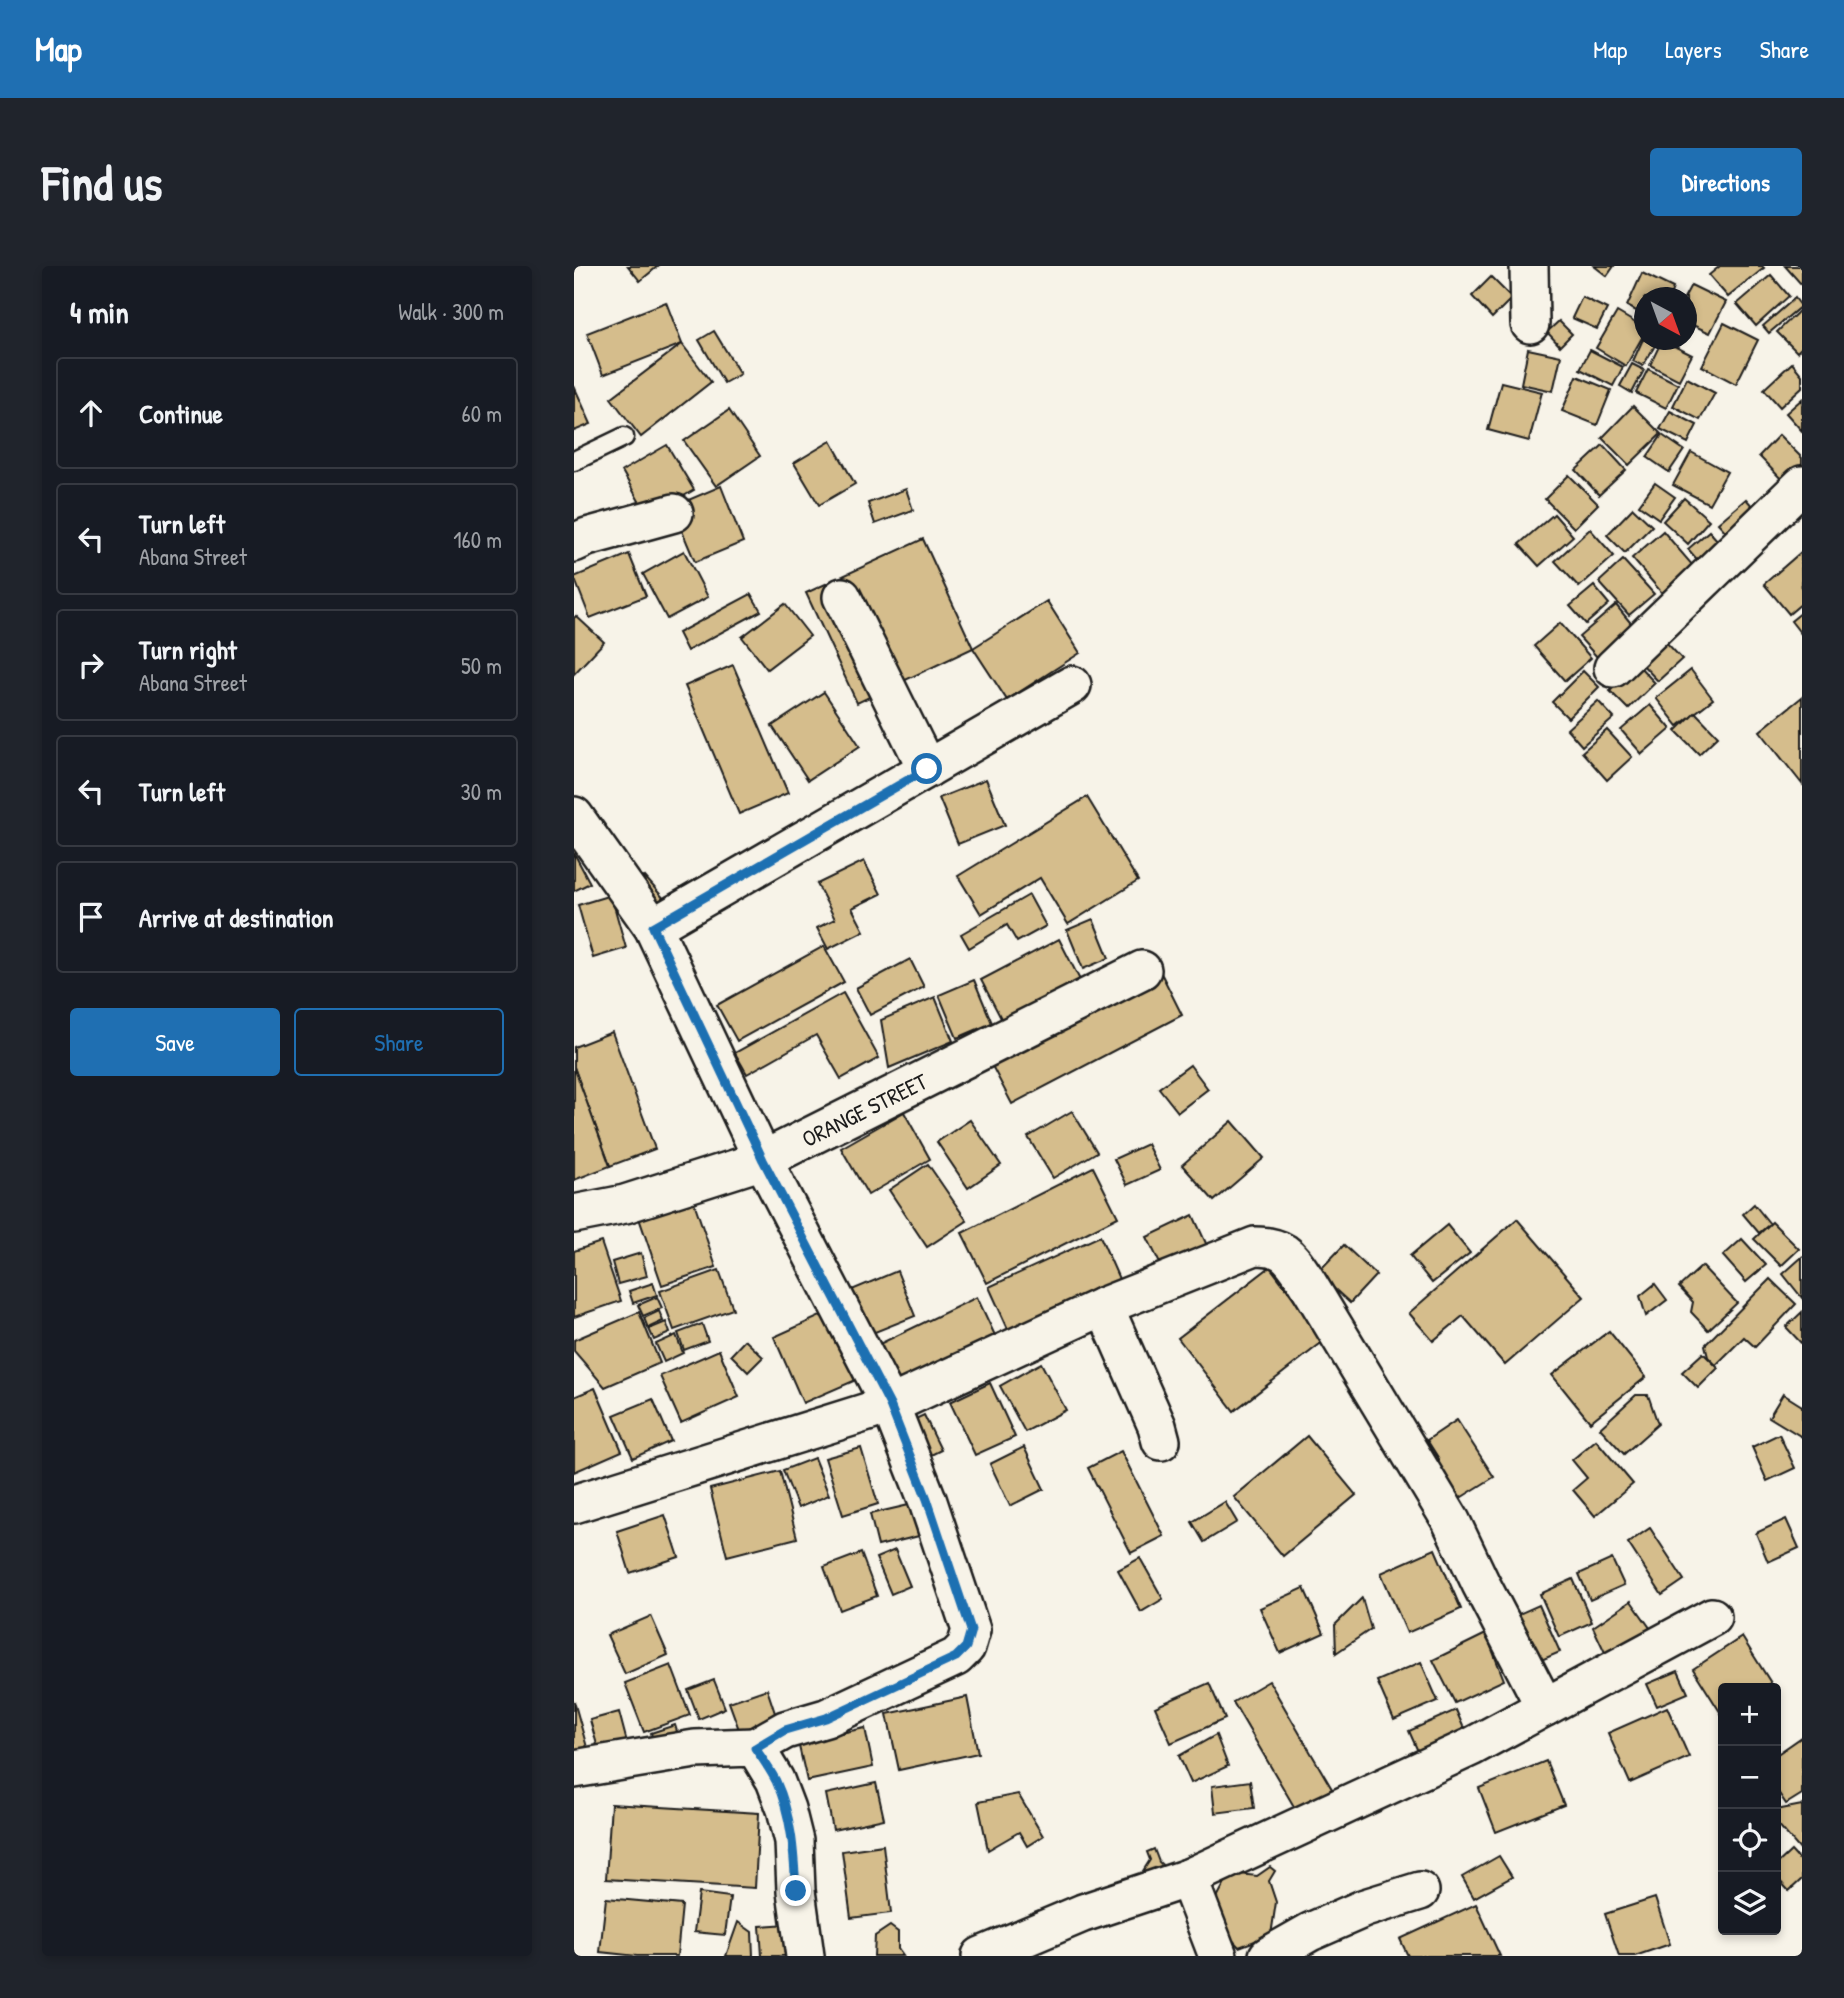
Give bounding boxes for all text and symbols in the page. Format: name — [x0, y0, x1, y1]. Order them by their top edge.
text: Map — [35, 27, 82, 71]
text: Map — [1593, 33, 1627, 65]
text: Layers — [1665, 33, 1722, 65]
text: Share — [1760, 33, 1809, 65]
button: Directions — [1650, 148, 1802, 216]
text: Find us — [42, 149, 162, 215]
north arrow — [1634, 287, 1697, 350]
text: 4 min — [70, 292, 129, 332]
text: Walk · 300 m — [398, 296, 504, 327]
icon: ahead — [72, 394, 110, 432]
text: Continue — [139, 396, 223, 431]
text: 60 m — [462, 398, 502, 429]
text: Turn left — [139, 506, 225, 541]
icon: left — [72, 520, 110, 558]
text: 160 m — [453, 524, 502, 555]
text: Abana Street — [139, 541, 247, 572]
text: Turn right — [139, 632, 237, 667]
icon: right — [72, 646, 110, 684]
text: 50 m — [461, 650, 502, 681]
text: Abana Street — [139, 667, 247, 698]
route start — [911, 753, 942, 784]
icon: left — [72, 772, 110, 810]
text: Turn left — [139, 774, 225, 809]
text: 30 m — [460, 776, 502, 807]
icon: arrive — [72, 898, 110, 936]
text: Arrive at destination — [139, 900, 334, 935]
button: Save — [70, 1008, 280, 1076]
button: Share — [294, 1008, 504, 1076]
street label: ORANGE STREET — [796, 1065, 932, 1154]
map controls — [1718, 1683, 1781, 1935]
button: + — [1718, 1683, 1781, 1746]
button: − — [1718, 1746, 1781, 1809]
button: locate — [1718, 1809, 1781, 1872]
button: layers — [1718, 1872, 1781, 1935]
route end — [780, 1875, 811, 1906]

